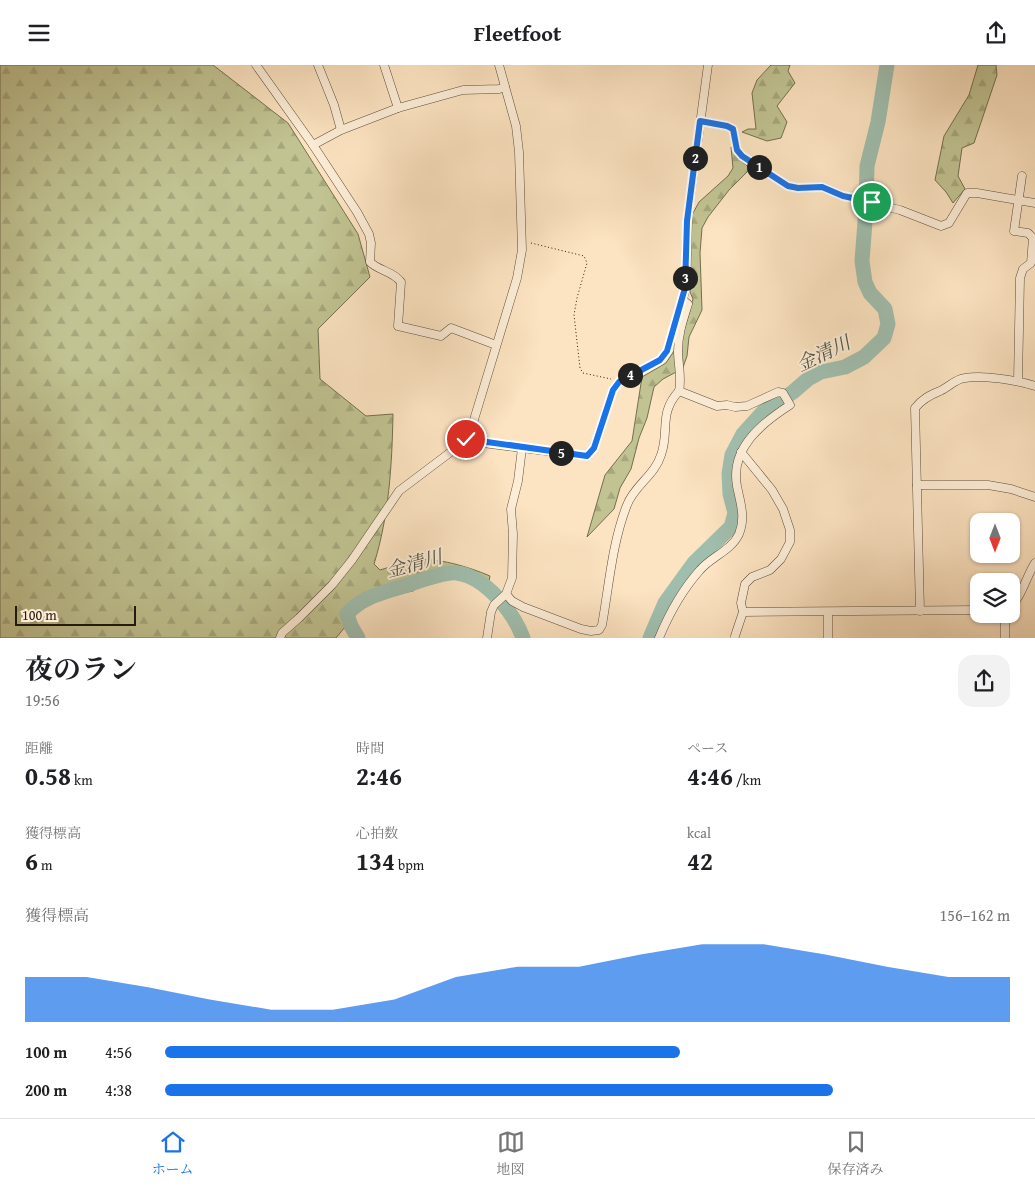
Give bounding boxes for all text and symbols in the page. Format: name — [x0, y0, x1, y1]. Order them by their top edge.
text: Fleetfoot — [474, 17, 561, 49]
icon: menu — [25, 19, 53, 47]
icon: share — [982, 19, 1010, 47]
pin: 2 — [682, 145, 708, 171]
text: 2 — [692, 148, 699, 168]
pin: 1 — [746, 155, 772, 179]
text: 1 — [756, 157, 763, 177]
pin — [851, 181, 893, 223]
icon: arrive — [858, 188, 886, 216]
pin: 3 — [672, 265, 698, 291]
text: 3 — [682, 268, 689, 288]
water label: 金清川 — [791, 327, 857, 378]
pin: 4 — [618, 363, 642, 387]
text: 4 — [627, 365, 634, 385]
pin — [445, 418, 487, 460]
icon: check — [452, 425, 480, 453]
pin: 5 — [548, 441, 574, 465]
text: 5 — [558, 443, 565, 463]
north arrow — [970, 513, 1020, 563]
map controls — [970, 513, 1020, 623]
water label: 金清川 — [383, 542, 447, 584]
button: layers — [970, 573, 1020, 623]
scale bar — [15, 603, 136, 626]
text: 100 m — [22, 605, 57, 625]
text: 夜のラン — [25, 648, 137, 689]
button: share — [958, 655, 1010, 707]
text: 19:56 — [25, 688, 60, 712]
text: 距離 — [25, 738, 53, 758]
text: 時間 — [356, 738, 384, 758]
text: ペース — [687, 738, 728, 758]
text: 0.58 — [25, 758, 71, 794]
text: 2:46 — [356, 758, 402, 794]
text: 4:46 — [687, 758, 733, 794]
text: km — [71, 770, 93, 790]
text: /km — [733, 770, 761, 790]
text: 獲得標高 — [25, 823, 81, 843]
text: 心拍数 — [356, 823, 398, 843]
text: kcal — [687, 823, 711, 843]
text: 6 — [25, 843, 38, 879]
text: 134 — [356, 843, 395, 879]
text: 42 — [687, 843, 713, 879]
text: m — [38, 855, 52, 875]
text: bpm — [395, 855, 424, 875]
text: 獲得標高 — [25, 903, 89, 927]
text: 156–162 m — [940, 903, 1010, 927]
text: 100 m — [25, 1040, 67, 1064]
text: 4:56 — [105, 1040, 132, 1064]
text: 200 m — [25, 1078, 67, 1102]
text: 4:38 — [105, 1078, 132, 1102]
tab: ホーム — [152, 1128, 194, 1179]
tab: 地図 — [497, 1128, 525, 1179]
tab: 保存済み — [828, 1128, 884, 1179]

